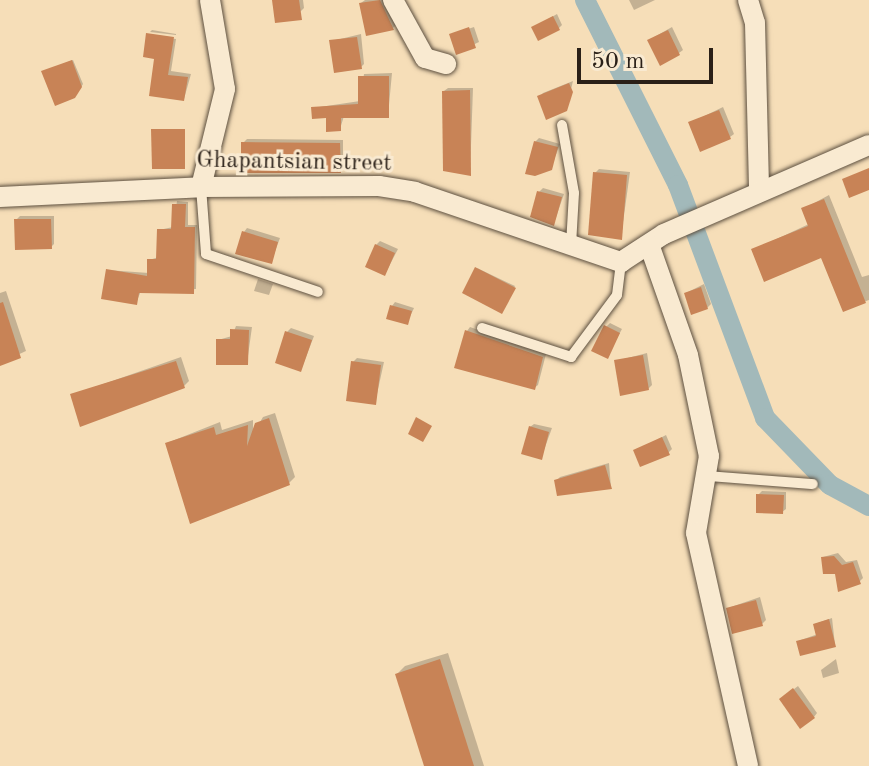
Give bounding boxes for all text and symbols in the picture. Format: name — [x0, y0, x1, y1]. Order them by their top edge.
scale bar — [581, 32, 717, 82]
text: 50 m — [591, 50, 645, 74]
street label: Ghapantsian street — [196, 147, 392, 179]

